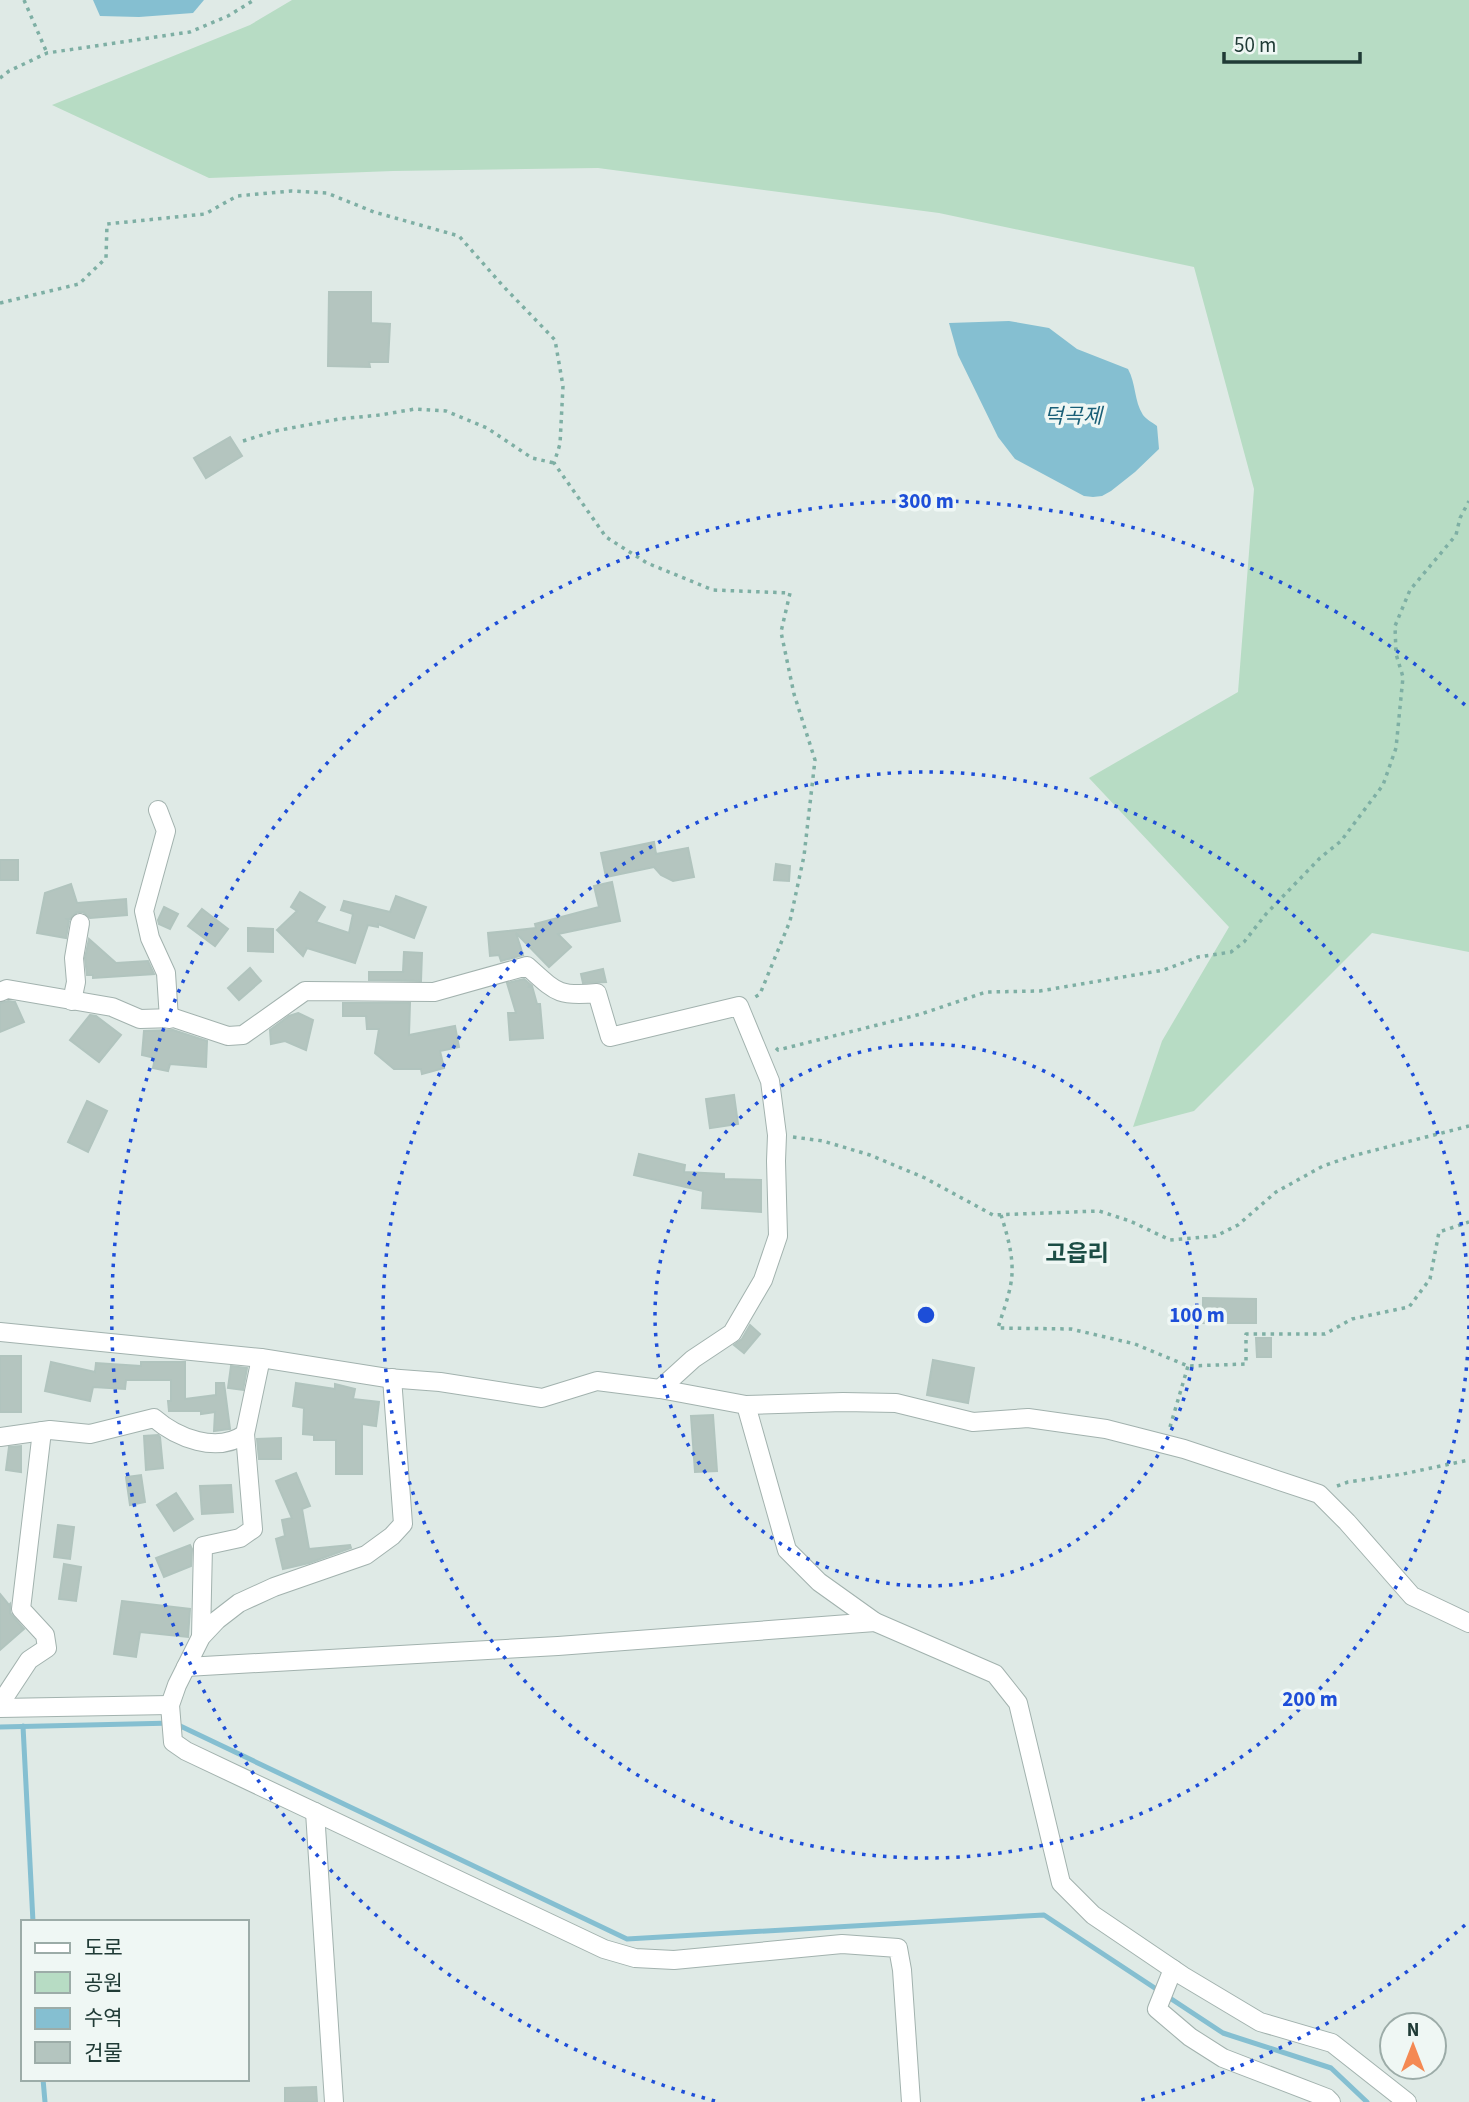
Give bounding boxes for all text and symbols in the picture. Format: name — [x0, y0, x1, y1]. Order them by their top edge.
scale bar — [1224, 21, 1360, 65]
text: 50 m — [1234, 30, 1276, 60]
water label: 덕곡제 — [1044, 401, 1105, 431]
text: 300 m — [898, 486, 954, 516]
district label: 고읍리 — [1045, 1237, 1109, 1270]
text: 100 m — [1169, 1300, 1225, 1330]
centre of rings — [914, 1303, 938, 1327]
text: 200 m — [1282, 1684, 1338, 1714]
legend — [21, 1920, 248, 2081]
text: 도로 — [84, 1933, 123, 1963]
text: 공원 — [84, 1968, 123, 1998]
text: 수역 — [84, 2003, 123, 2033]
north arrow — [1378, 2011, 1448, 2081]
text: N — [1407, 2017, 1419, 2044]
text: 건물 — [84, 2038, 123, 2068]

